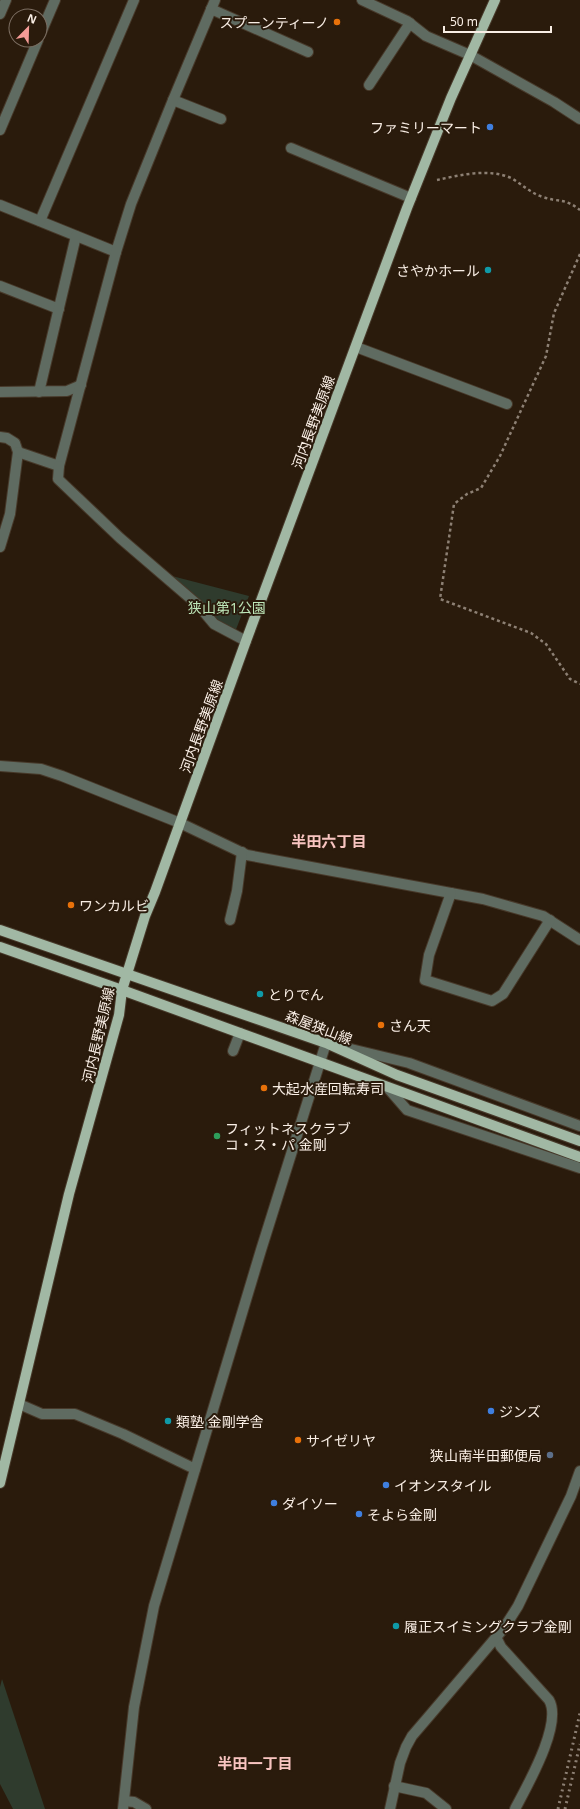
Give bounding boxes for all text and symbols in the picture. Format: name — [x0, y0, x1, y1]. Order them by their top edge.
north arrow — [8, 8, 48, 48]
scale bar — [444, 8, 551, 34]
text: N — [25, 10, 39, 27]
place label: スプーンティーノ — [219, 13, 329, 32]
text: 50 m — [450, 13, 478, 30]
marker: スプーンティーノ — [332, 17, 342, 27]
place label: ファミリーマート — [370, 118, 482, 137]
marker: ファミリーマート — [485, 122, 495, 132]
place label: さやかホール — [396, 261, 480, 280]
marker: さやかホール — [483, 265, 493, 275]
street label: 河内長野美原線 — [287, 373, 339, 471]
park label: 狭山第1公園 — [188, 598, 266, 617]
street label: 河内長野美原線 — [175, 677, 227, 775]
district label: 半田六丁目 — [291, 831, 367, 851]
place label: ワンカルビ — [79, 896, 149, 915]
marker: ワンカルビ — [66, 900, 76, 910]
street label: 河内長野美原線 — [78, 985, 118, 1085]
place label: とりでん — [268, 985, 324, 1004]
marker: とりでん — [255, 989, 265, 999]
street label: 森屋狭山線 — [283, 1006, 355, 1048]
place label: さん天 — [389, 1016, 431, 1035]
marker: さん天 — [376, 1020, 386, 1030]
place label: 大起水産回転寿司 — [272, 1079, 384, 1098]
marker: 大起水産回転寿司 — [259, 1083, 269, 1093]
place label: フィットネスクラブ コ・ス・パ 金剛 — [225, 1119, 351, 1154]
marker: フィットネスクラブ コ・ス・パ 金剛 — [212, 1131, 222, 1141]
place label: ジンズ — [499, 1402, 541, 1421]
marker: ジンズ — [486, 1406, 496, 1416]
place label: 類塾 金剛学舎 — [176, 1412, 264, 1431]
marker: 類塾 金剛学舎 — [163, 1416, 173, 1426]
place label: サイゼリヤ — [306, 1431, 376, 1450]
marker: サイゼリヤ — [293, 1435, 303, 1445]
place label: 狭山南半田郵便局 — [430, 1446, 542, 1465]
marker: 狭山南半田郵便局 — [545, 1450, 555, 1460]
place label: イオンスタイル — [394, 1476, 492, 1495]
marker: イオンスタイル — [381, 1480, 391, 1490]
place label: ダイソー — [282, 1494, 338, 1513]
marker: ダイソー — [269, 1498, 279, 1508]
place label: そよら金剛 — [367, 1505, 437, 1524]
marker: そよら金剛 — [354, 1509, 364, 1519]
place label: 履正スイミングクラブ金剛 — [404, 1617, 572, 1636]
marker: 履正スイミングクラブ金剛 — [391, 1621, 401, 1631]
district label: 半田一丁目 — [217, 1753, 293, 1773]

